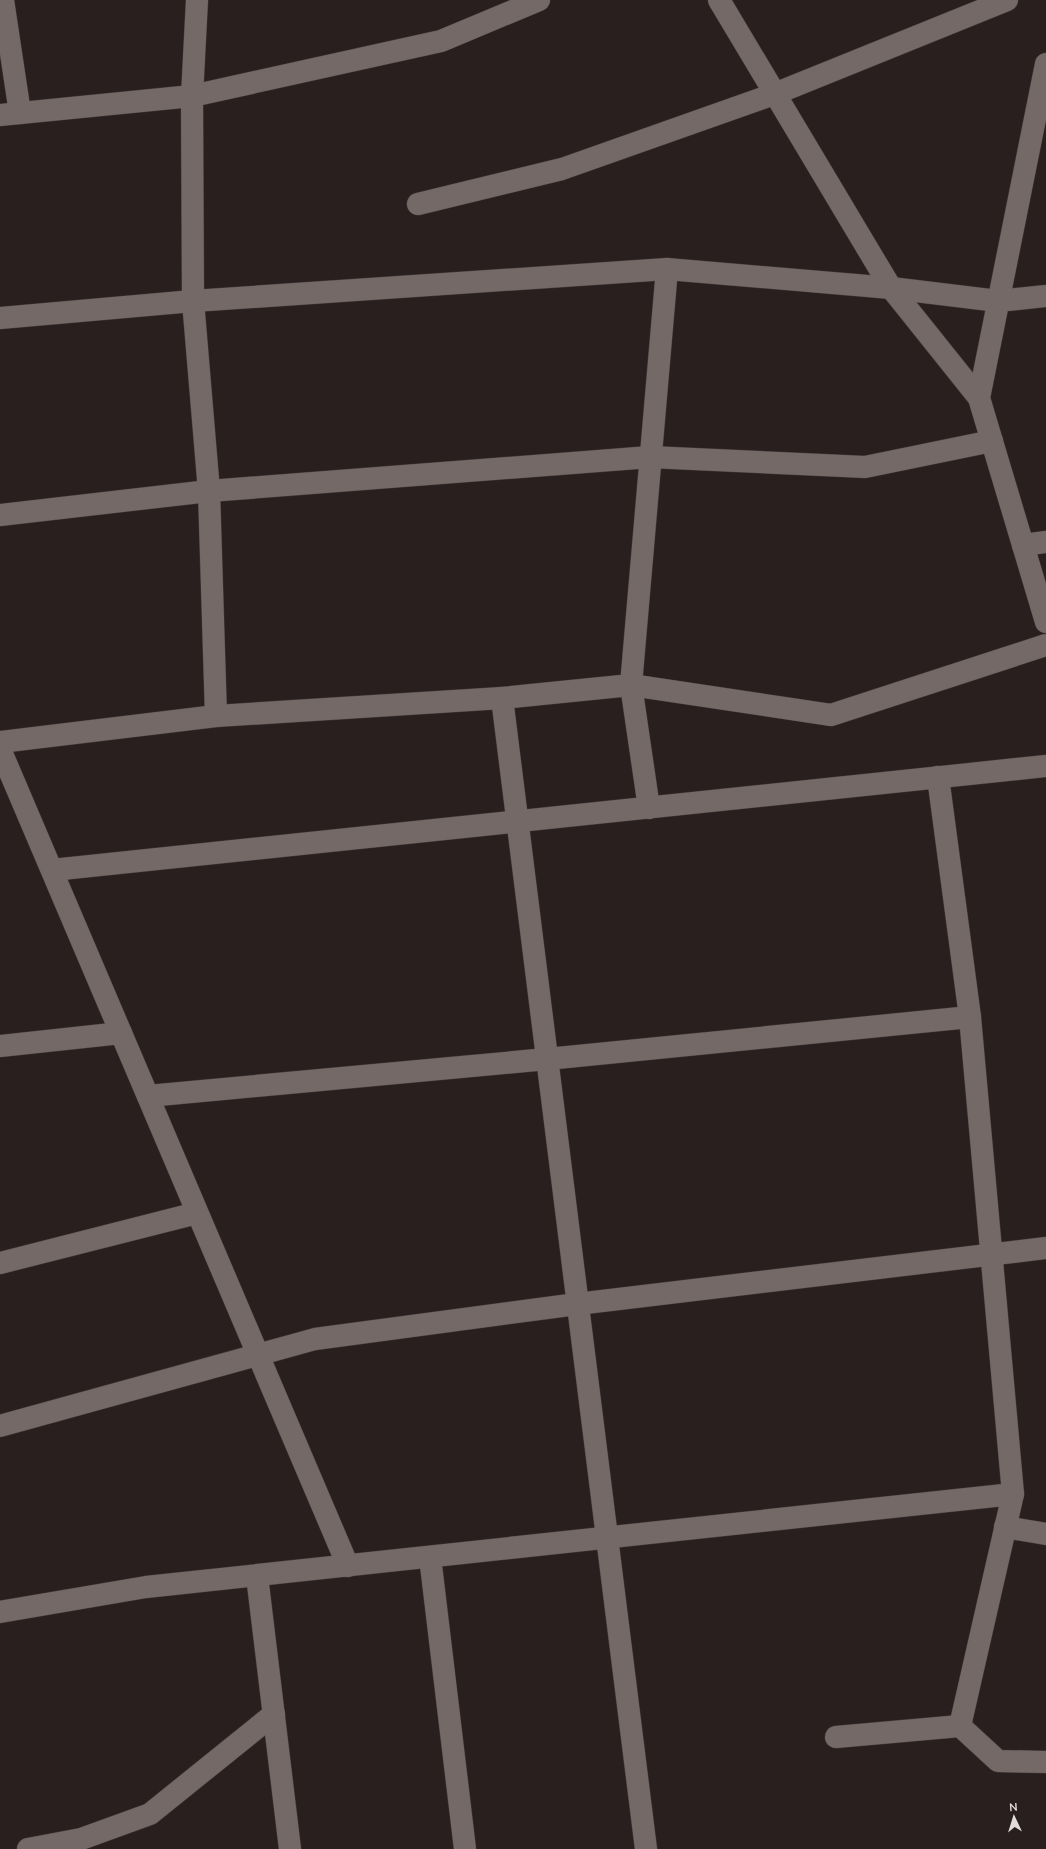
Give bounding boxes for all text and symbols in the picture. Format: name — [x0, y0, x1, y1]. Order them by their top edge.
north arrow — [994, 1797, 1034, 1837]
text: N — [1009, 1800, 1018, 1814]

